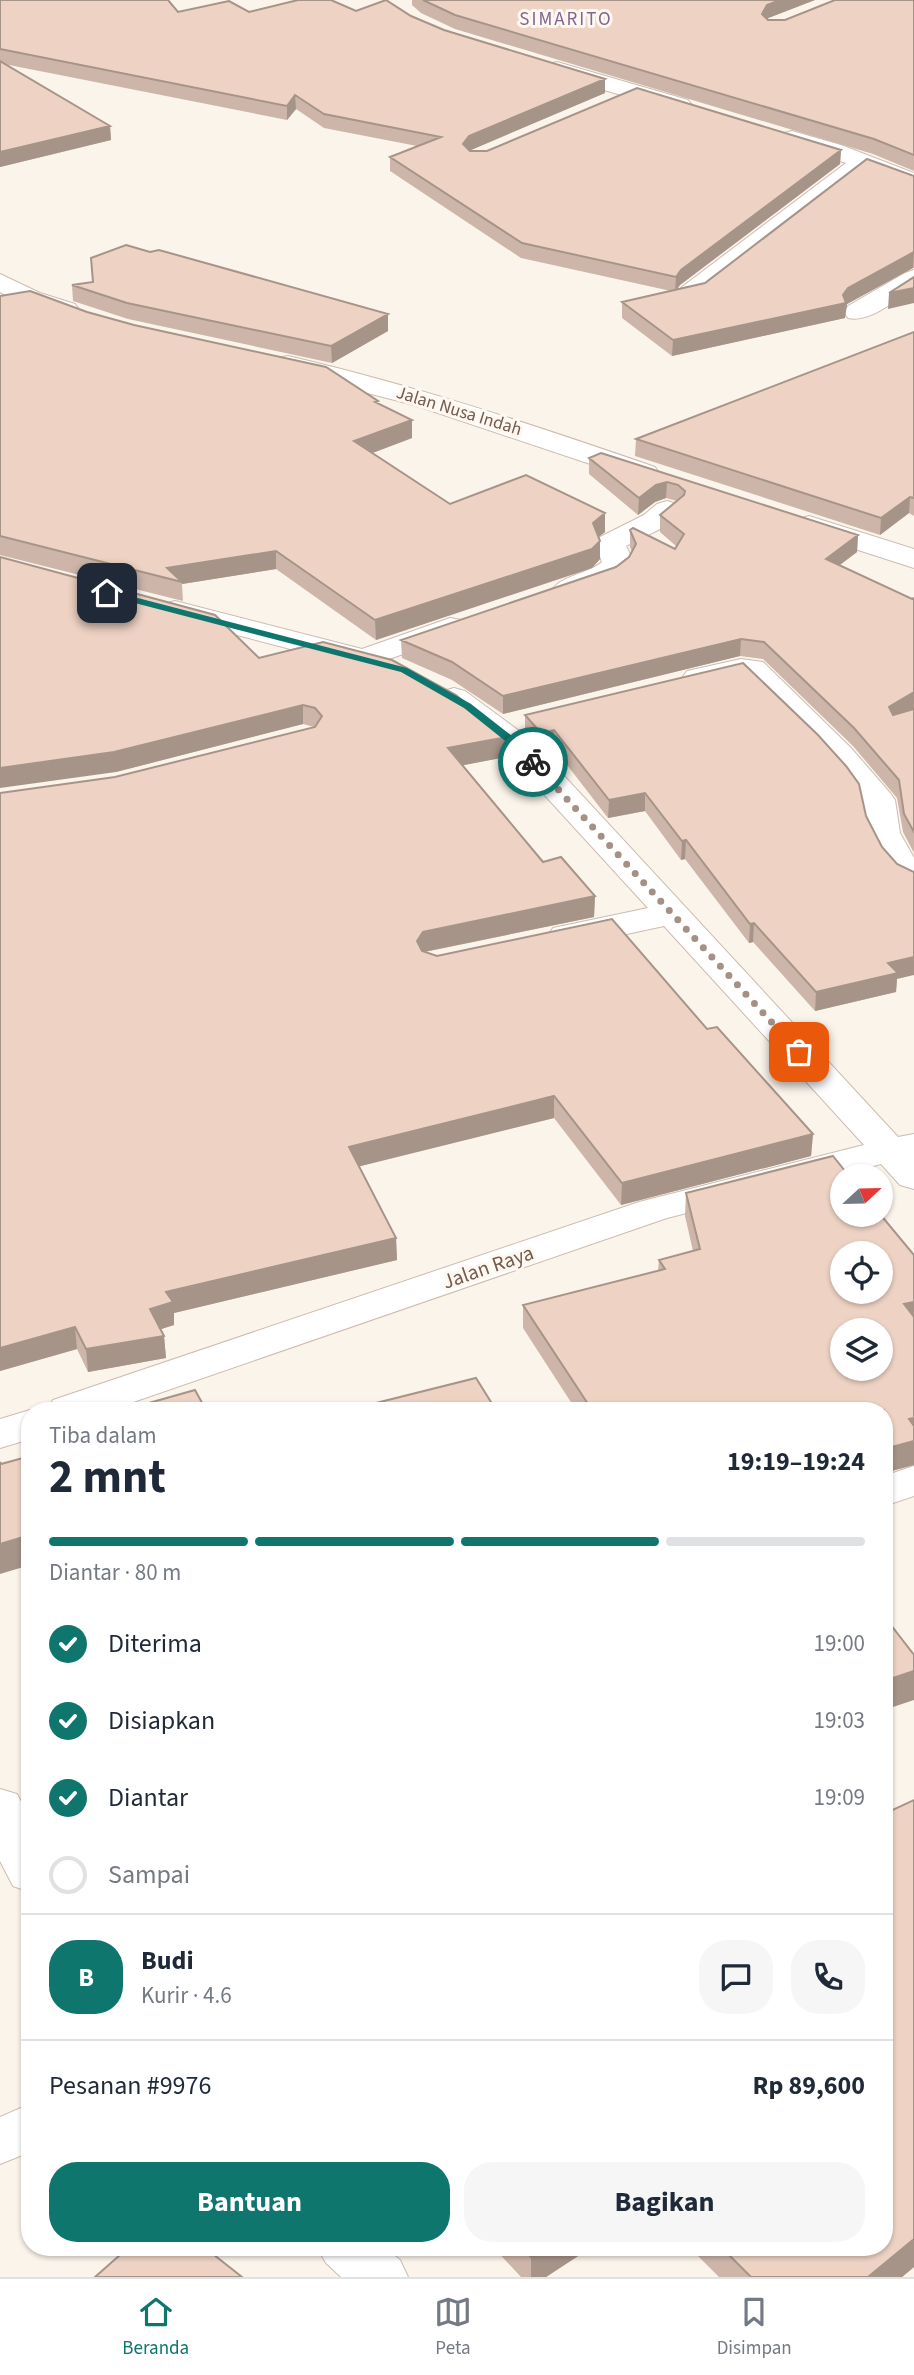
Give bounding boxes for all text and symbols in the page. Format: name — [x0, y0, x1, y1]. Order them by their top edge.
district label: SIMARITO — [519, 6, 613, 33]
street label: Jalan Nusa Indah — [393, 380, 525, 442]
pin — [77, 563, 137, 623]
icon: home — [88, 574, 126, 612]
courier — [498, 727, 568, 797]
icon: bike — [514, 743, 552, 781]
pin — [769, 1022, 829, 1082]
icon: bag — [780, 1033, 818, 1071]
north arrow — [830, 1164, 892, 1227]
map controls — [830, 1164, 893, 1381]
street label: Jalan Raya — [438, 1237, 538, 1297]
button: locate — [830, 1241, 893, 1304]
button: layers — [830, 1318, 893, 1381]
text: Tiba dalam — [49, 1419, 156, 1452]
text: 19:19–19:24 — [727, 1443, 865, 1480]
text: 2 mnt — [49, 1445, 166, 1510]
text: Diantar · 80 m — [49, 1556, 181, 1589]
icon: check — [49, 1625, 87, 1663]
text: Diterima — [108, 1625, 202, 1662]
text: 19:00 — [814, 1627, 865, 1660]
icon: check — [49, 1702, 87, 1740]
text: Disiapkan — [108, 1702, 215, 1739]
text: 19:03 — [814, 1704, 865, 1737]
icon: check — [49, 1779, 87, 1817]
text: Diantar — [108, 1779, 188, 1816]
text: 19:09 — [814, 1781, 865, 1814]
text: Sampai — [108, 1856, 190, 1893]
button: chat — [699, 1940, 773, 2014]
button: phone — [791, 1940, 865, 2014]
text: Budi — [141, 1942, 194, 1979]
text: B — [78, 1959, 94, 1996]
text: Kurir · 4.6 — [141, 1979, 232, 2012]
text: Pesanan #9976 — [49, 2067, 211, 2104]
text: Rp 89,600 — [753, 2067, 865, 2104]
button: Bantuan — [49, 2162, 450, 2242]
button: Bagikan — [464, 2162, 865, 2242]
tab: Beranda — [122, 2293, 189, 2362]
tab: Peta — [434, 2293, 472, 2362]
tab: Disimpan — [717, 2293, 792, 2362]

